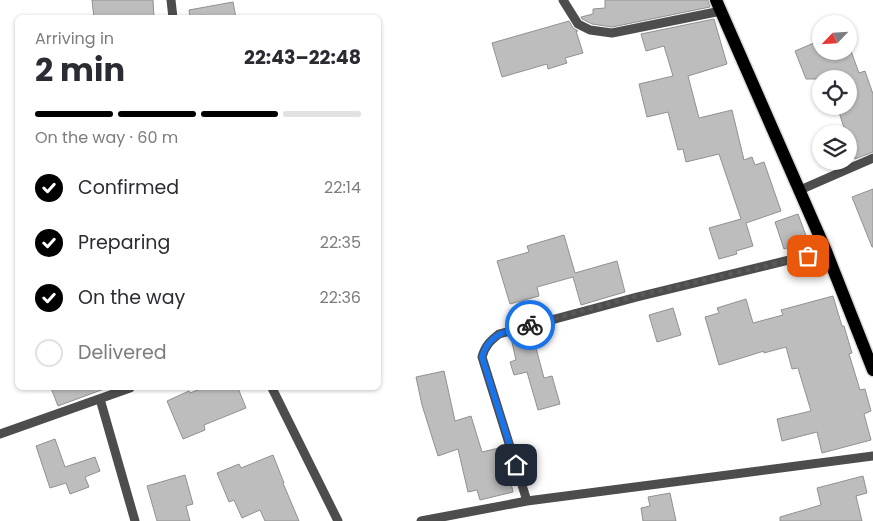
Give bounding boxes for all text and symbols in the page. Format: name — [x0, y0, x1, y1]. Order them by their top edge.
north arrow — [812, 15, 858, 60]
map controls — [812, 15, 857, 170]
text: Arriving in — [35, 27, 114, 50]
text: 22:43–22:48 — [244, 44, 361, 71]
text: 2 min — [35, 47, 125, 92]
button: locate — [812, 70, 857, 115]
button: layers — [812, 125, 857, 170]
text: On the way · 60 m — [35, 126, 178, 149]
icon: check — [35, 174, 63, 202]
text: Confirmed — [78, 174, 179, 201]
text: 22:14 — [324, 176, 361, 199]
icon: check — [35, 229, 63, 257]
text: Preparing — [78, 229, 170, 256]
text: 22:35 — [320, 231, 361, 254]
pin — [787, 235, 829, 277]
icon: bag — [794, 242, 822, 270]
icon: check — [35, 284, 63, 312]
text: On the way — [78, 284, 185, 311]
text: 22:36 — [320, 286, 361, 309]
courier — [505, 300, 555, 350]
icon: bike — [516, 311, 544, 339]
text: Delivered — [78, 339, 167, 366]
pin — [495, 444, 537, 486]
icon: home — [502, 451, 530, 479]

